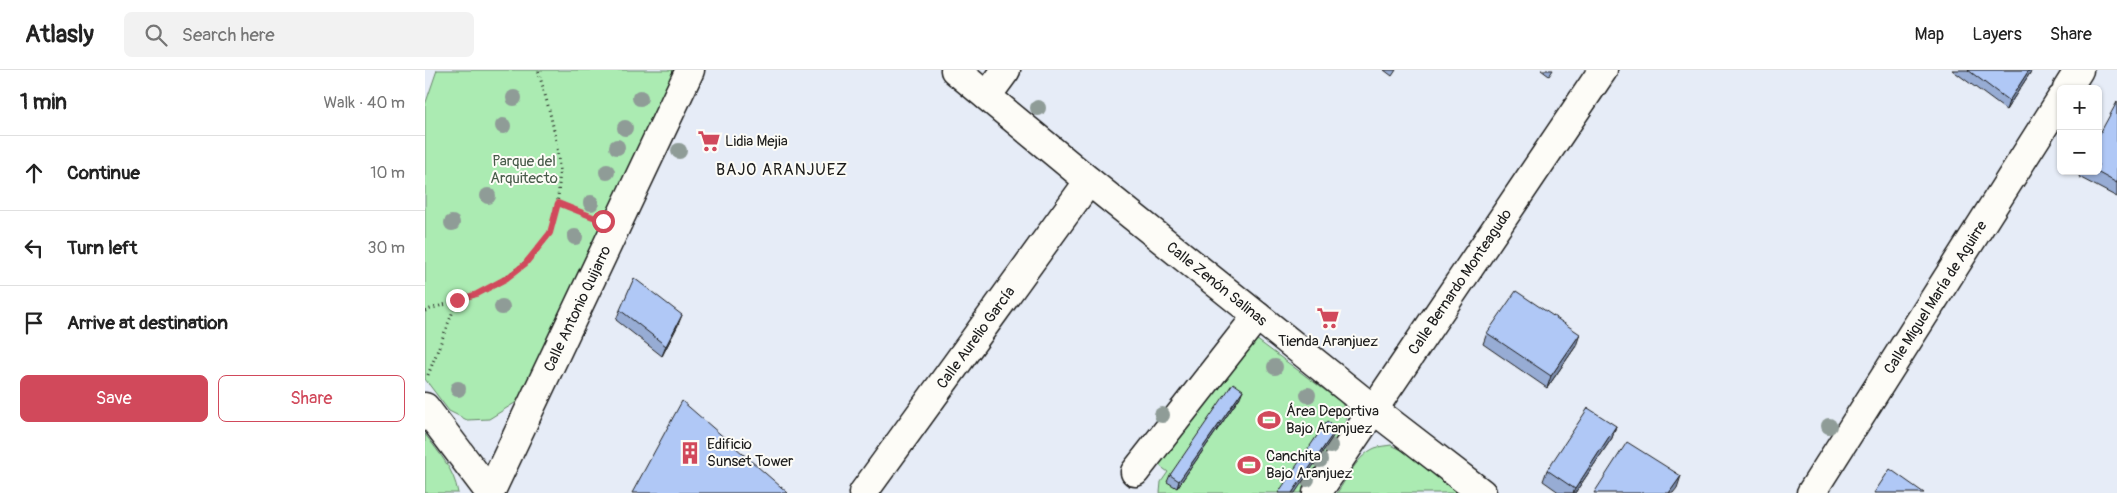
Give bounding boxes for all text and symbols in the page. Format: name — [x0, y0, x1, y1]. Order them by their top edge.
search box — [124, 12, 474, 57]
text: Atlasly — [25, 20, 94, 49]
icon: search — [142, 21, 170, 49]
text: Search here — [182, 23, 275, 47]
text: Map — [1915, 23, 1944, 46]
text: Layers — [1972, 23, 2022, 46]
text: Share — [2050, 23, 2092, 46]
map controls — [2057, 85, 2102, 175]
button: + — [2057, 85, 2102, 130]
text: 1 min — [20, 89, 67, 116]
text: Walk · 40 m — [323, 93, 405, 113]
supermarket icon: Lidia Mejia — [696, 128, 722, 154]
button: − — [2057, 130, 2102, 175]
place label: Lidia Mejia — [725, 132, 788, 151]
park label: Parque del Arquitecto — [490, 152, 558, 188]
icon: ahead — [20, 159, 48, 187]
district label: BAJO ARANJUEZ — [716, 160, 848, 180]
text: Continue — [67, 161, 140, 185]
text: 10 m — [370, 163, 405, 183]
street label: Calle Bernardo Monteagudo — [1404, 205, 1516, 358]
route start — [592, 210, 615, 233]
street label: Calle Miguel María de Aguirre — [1880, 216, 1991, 377]
icon: left — [20, 234, 48, 262]
text: Turn left — [67, 236, 137, 260]
street label: Calle Zenón Salinas — [1163, 237, 1271, 330]
text: 30 m — [367, 238, 405, 258]
street label: Calle Antonio Quijarro — [539, 242, 615, 375]
street label: Calle Aurelio García — [932, 283, 1019, 392]
route end — [446, 289, 469, 312]
supermarket icon: Tienda Aranjuez — [1315, 305, 1341, 331]
icon: arrive — [20, 309, 48, 337]
text: Arrive at destination — [67, 311, 228, 335]
place label: Tienda Aranjuez — [1278, 332, 1378, 351]
button: Save — [20, 375, 208, 422]
button: Share — [218, 375, 405, 422]
place label: Área Deportiva Bajo Aranjuez — [1286, 402, 1379, 438]
sports icon: Área Deportiva Bajo Aranjuez — [1256, 407, 1282, 433]
place label: Edificio Sunset Tower — [707, 435, 794, 471]
building icon: Edificio Sunset Tower — [677, 440, 703, 466]
place label: Canchita Bajo Aranjuez — [1266, 447, 1352, 483]
sports icon: Canchita Bajo Aranjuez — [1236, 452, 1262, 478]

